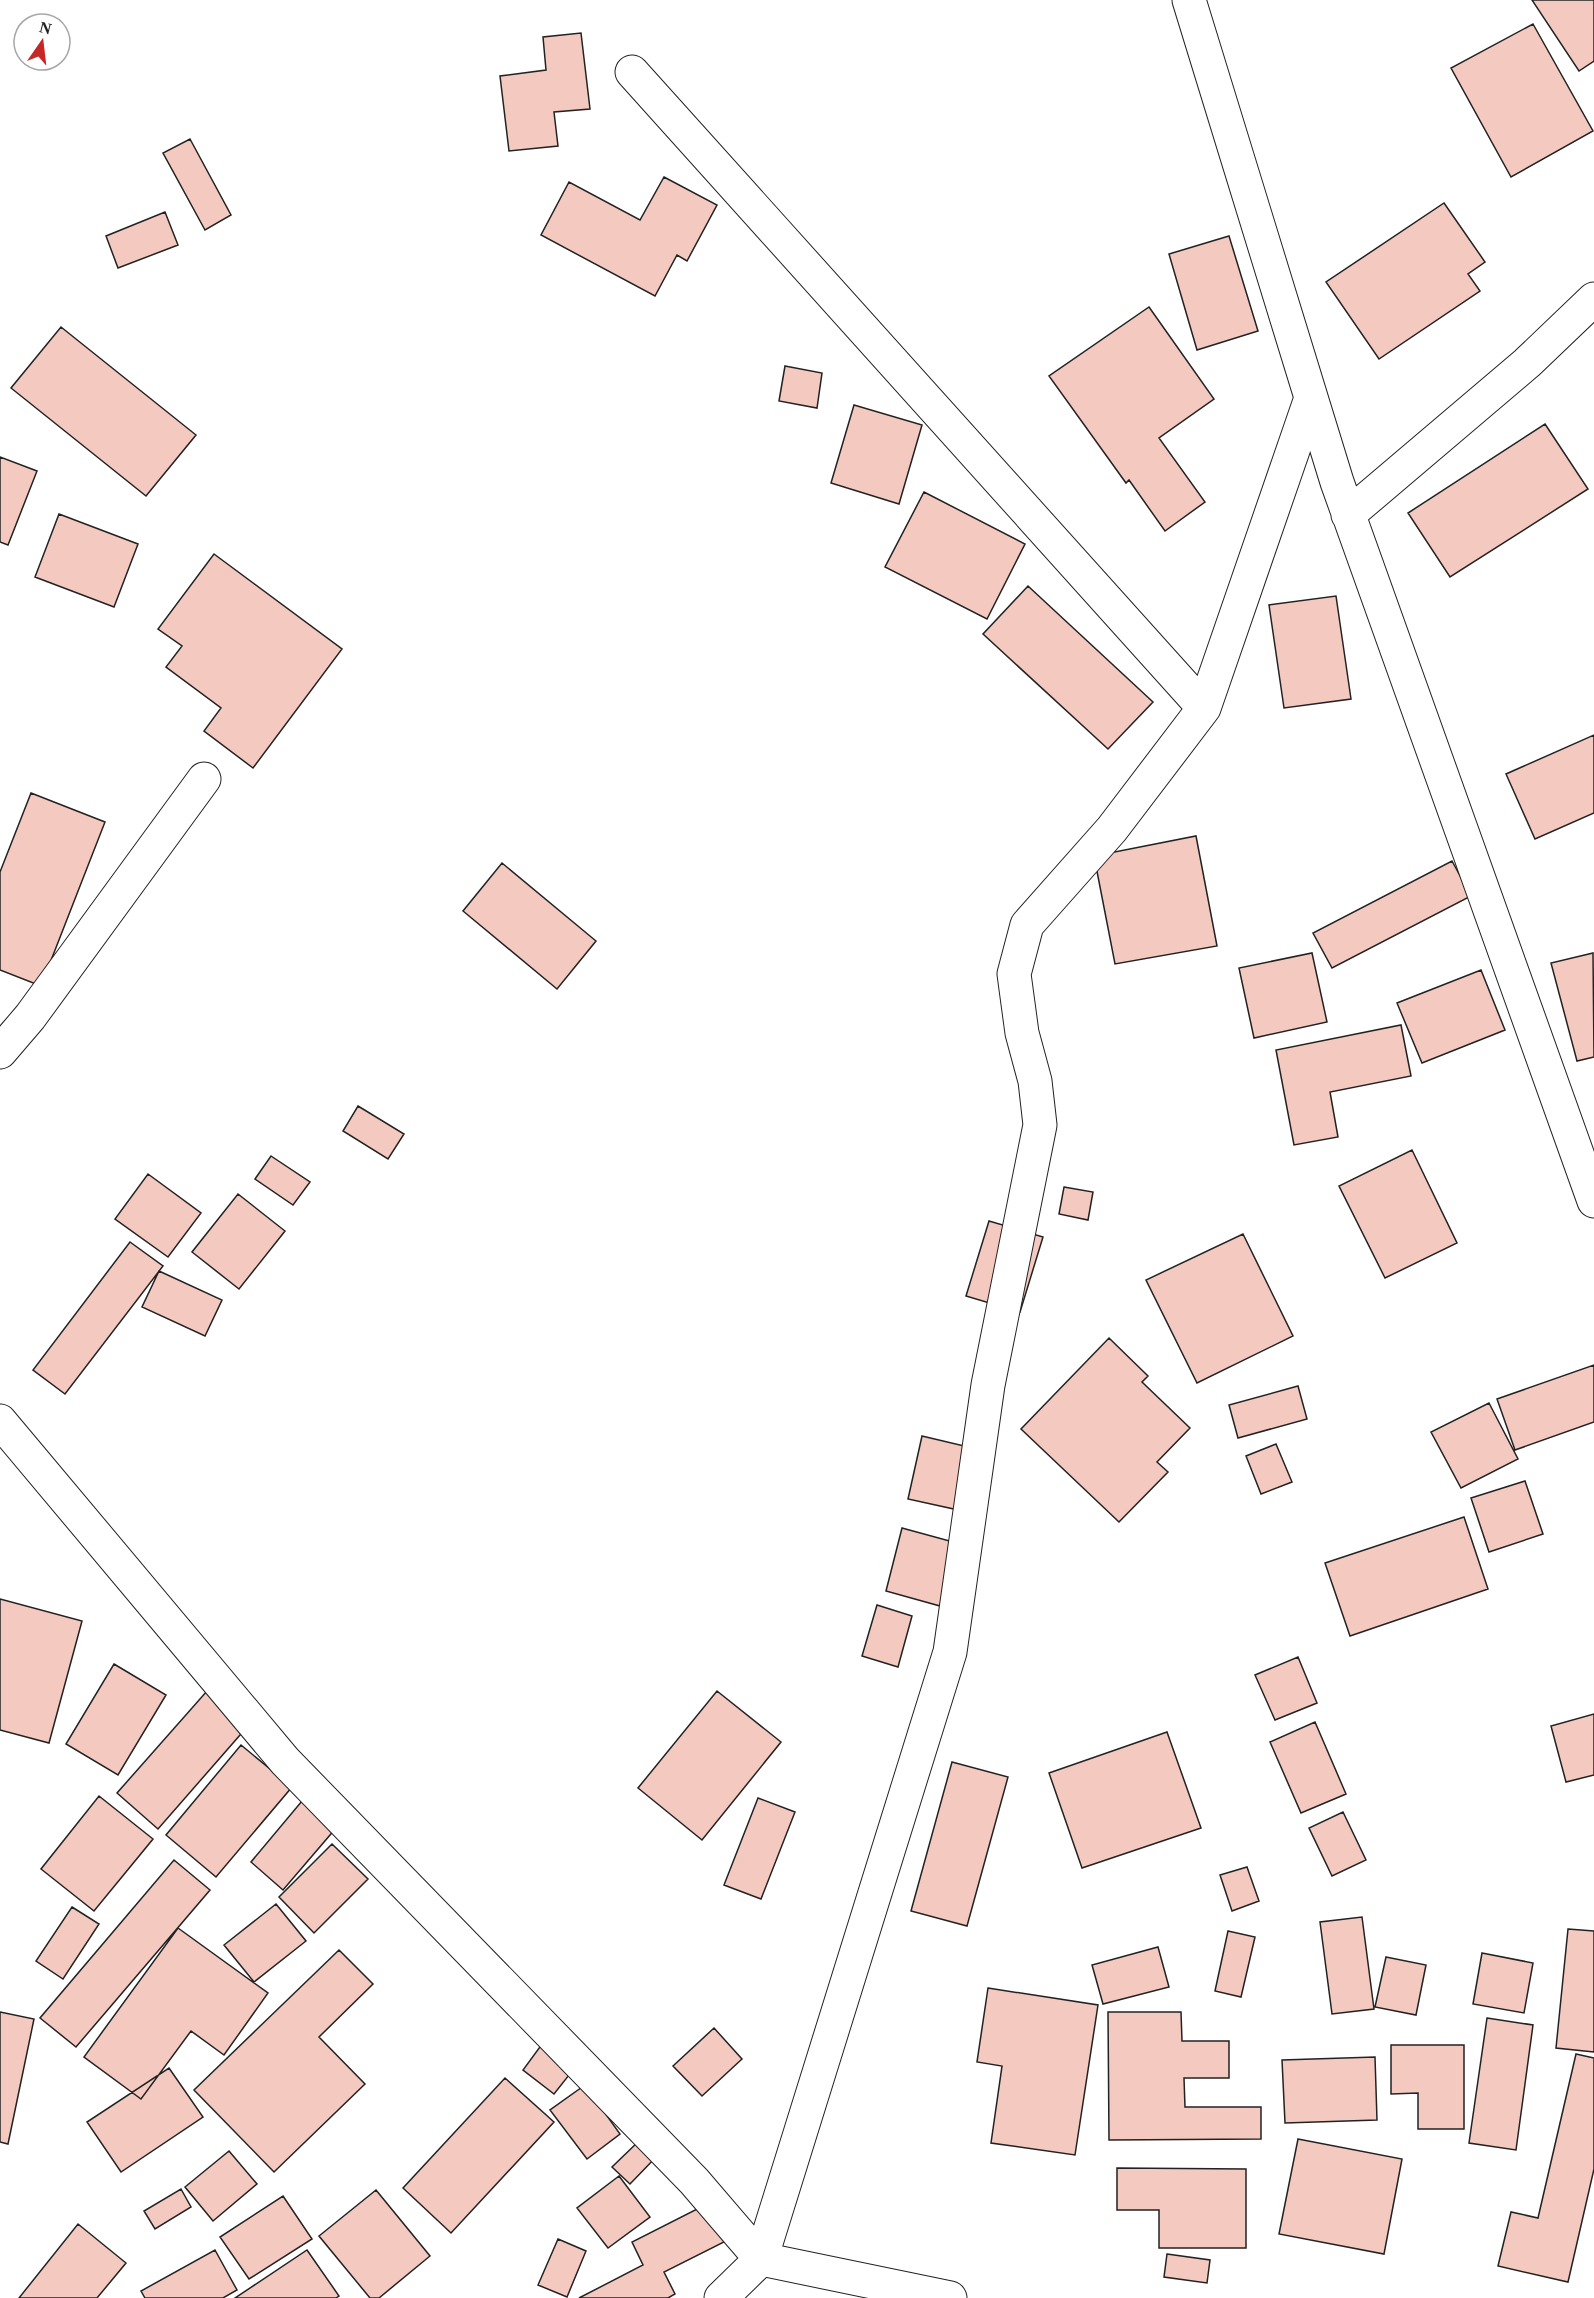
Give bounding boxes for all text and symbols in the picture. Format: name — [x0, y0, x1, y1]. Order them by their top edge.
north arrow — [12, 12, 72, 72]
text: N — [38, 18, 54, 38]

